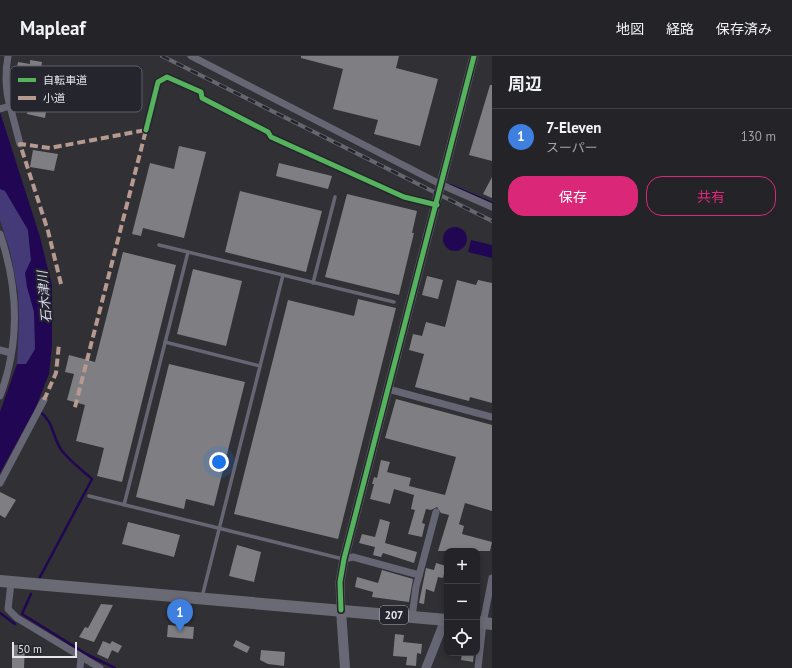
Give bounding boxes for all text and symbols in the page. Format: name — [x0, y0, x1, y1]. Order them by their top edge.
text: Mapleaf — [20, 16, 86, 40]
text: 地図 — [616, 20, 644, 38]
text: 経路 — [666, 20, 694, 38]
text: 保存済み — [716, 20, 772, 38]
legend — [10, 66, 142, 112]
text: 自転車道 — [43, 73, 87, 87]
text: 周辺 — [508, 73, 542, 95]
text: 小道 — [43, 91, 65, 105]
text: 7-Eleven — [546, 118, 601, 137]
text: 1 — [517, 128, 525, 145]
text: 130 m — [741, 128, 776, 145]
text: スーパー — [546, 139, 598, 156]
button: 保存 — [508, 176, 638, 216]
button: 共有 — [646, 176, 776, 216]
water label: 石木津川 — [34, 268, 55, 324]
your location — [209, 452, 229, 472]
map controls — [444, 548, 480, 656]
button: + — [444, 548, 480, 584]
button: − — [444, 584, 480, 620]
pin: 1 — [167, 599, 193, 632]
road number: 207 — [380, 606, 408, 624]
button: locate — [444, 620, 480, 656]
scale bar — [12, 640, 77, 659]
text: 50 m — [18, 642, 42, 656]

